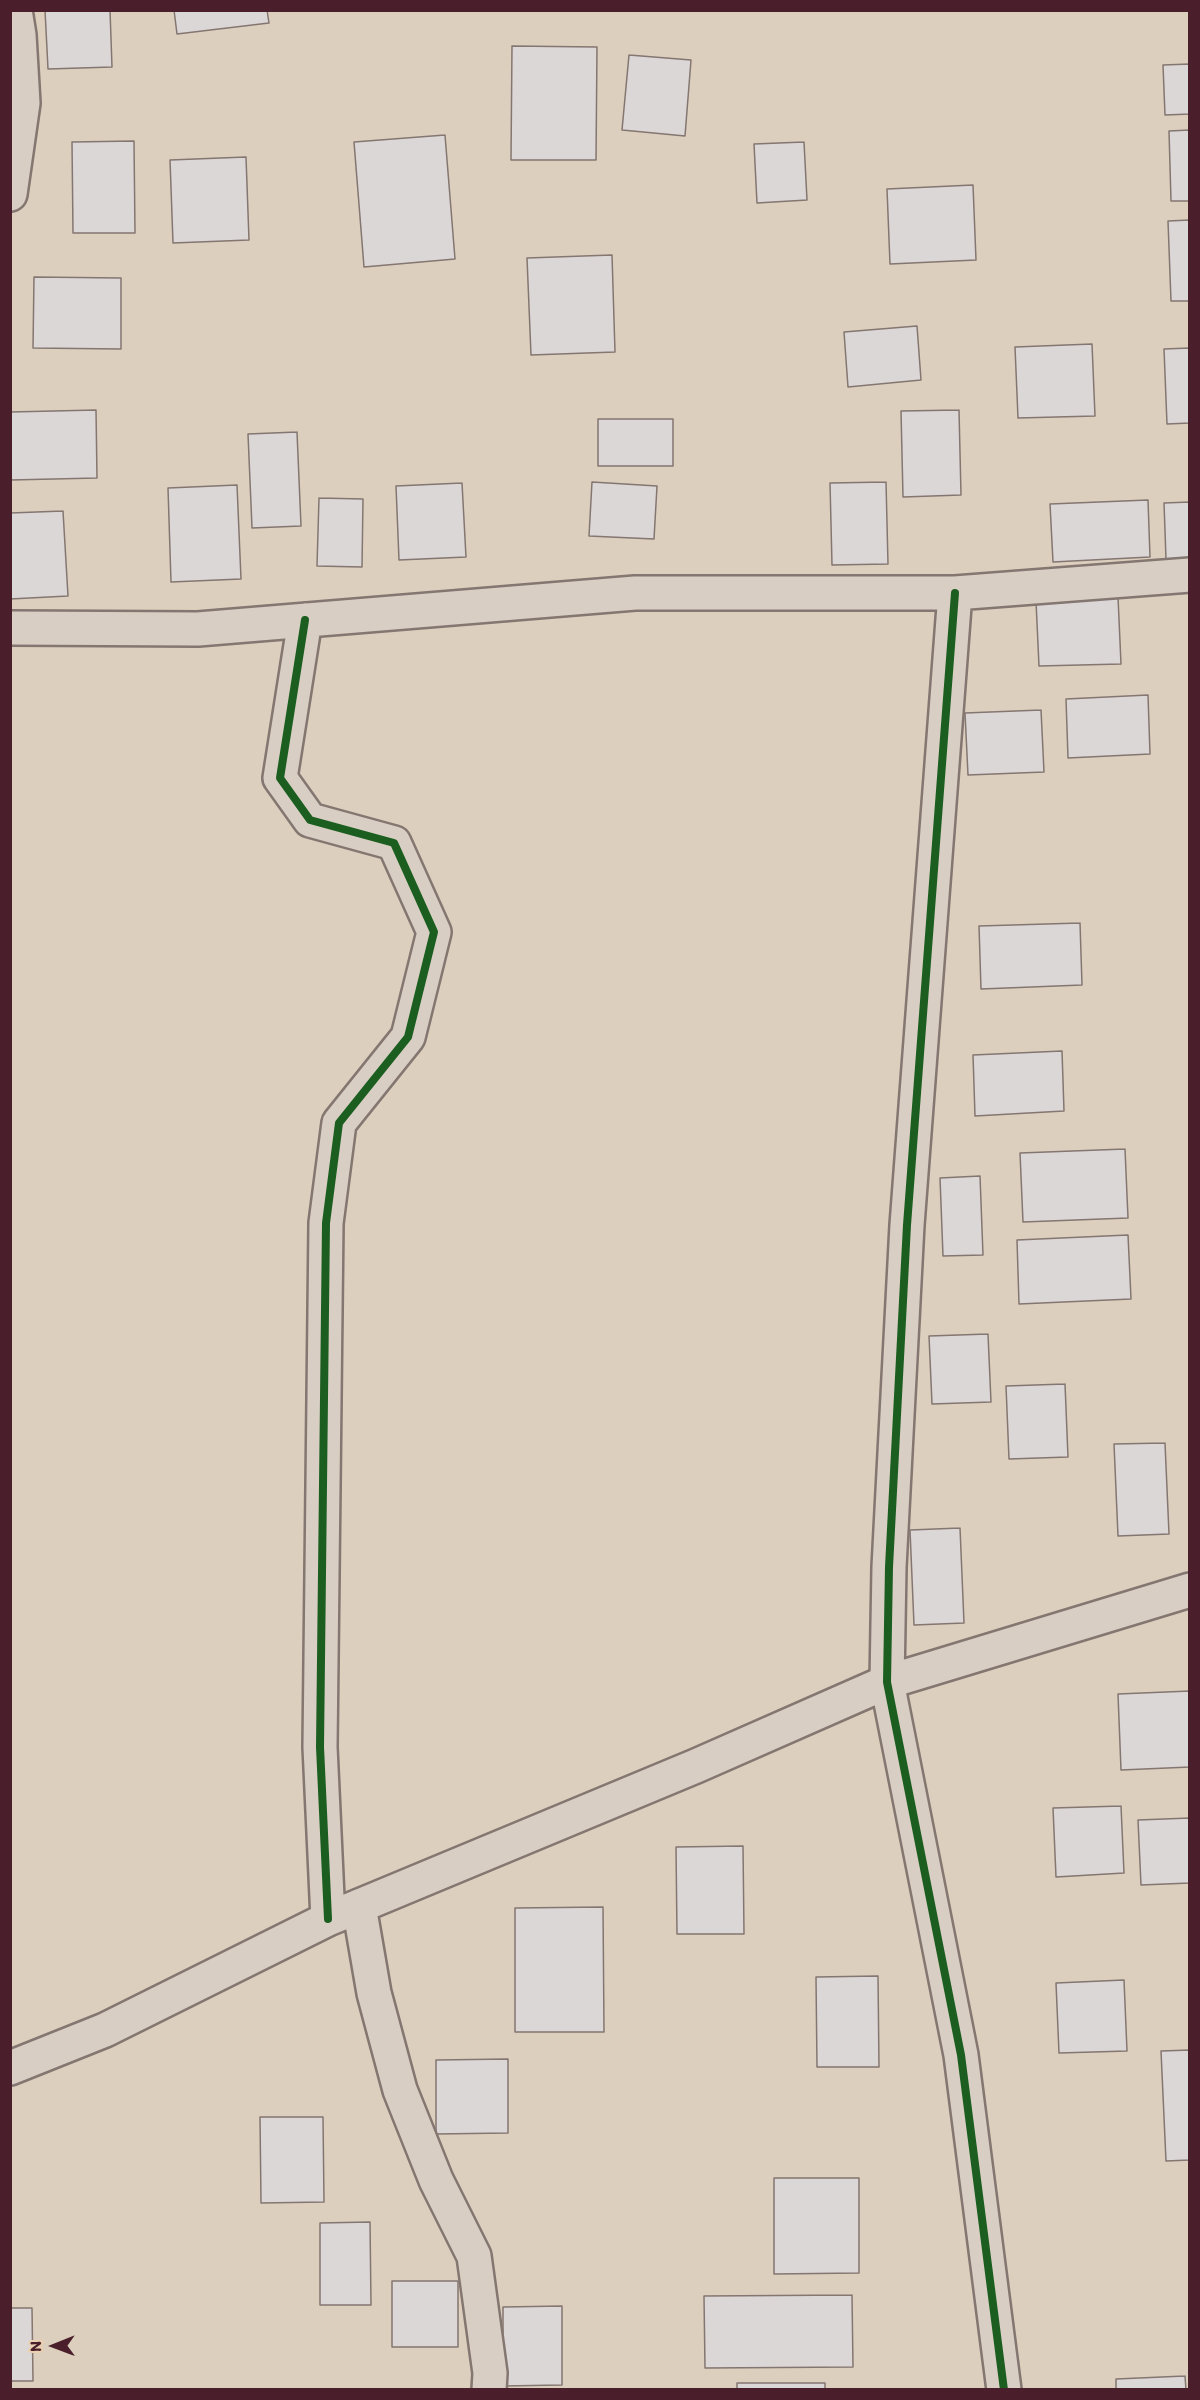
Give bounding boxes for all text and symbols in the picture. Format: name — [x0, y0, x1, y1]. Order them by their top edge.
north arrow — [24, 2316, 84, 2376]
text: N — [26, 2341, 45, 2352]

